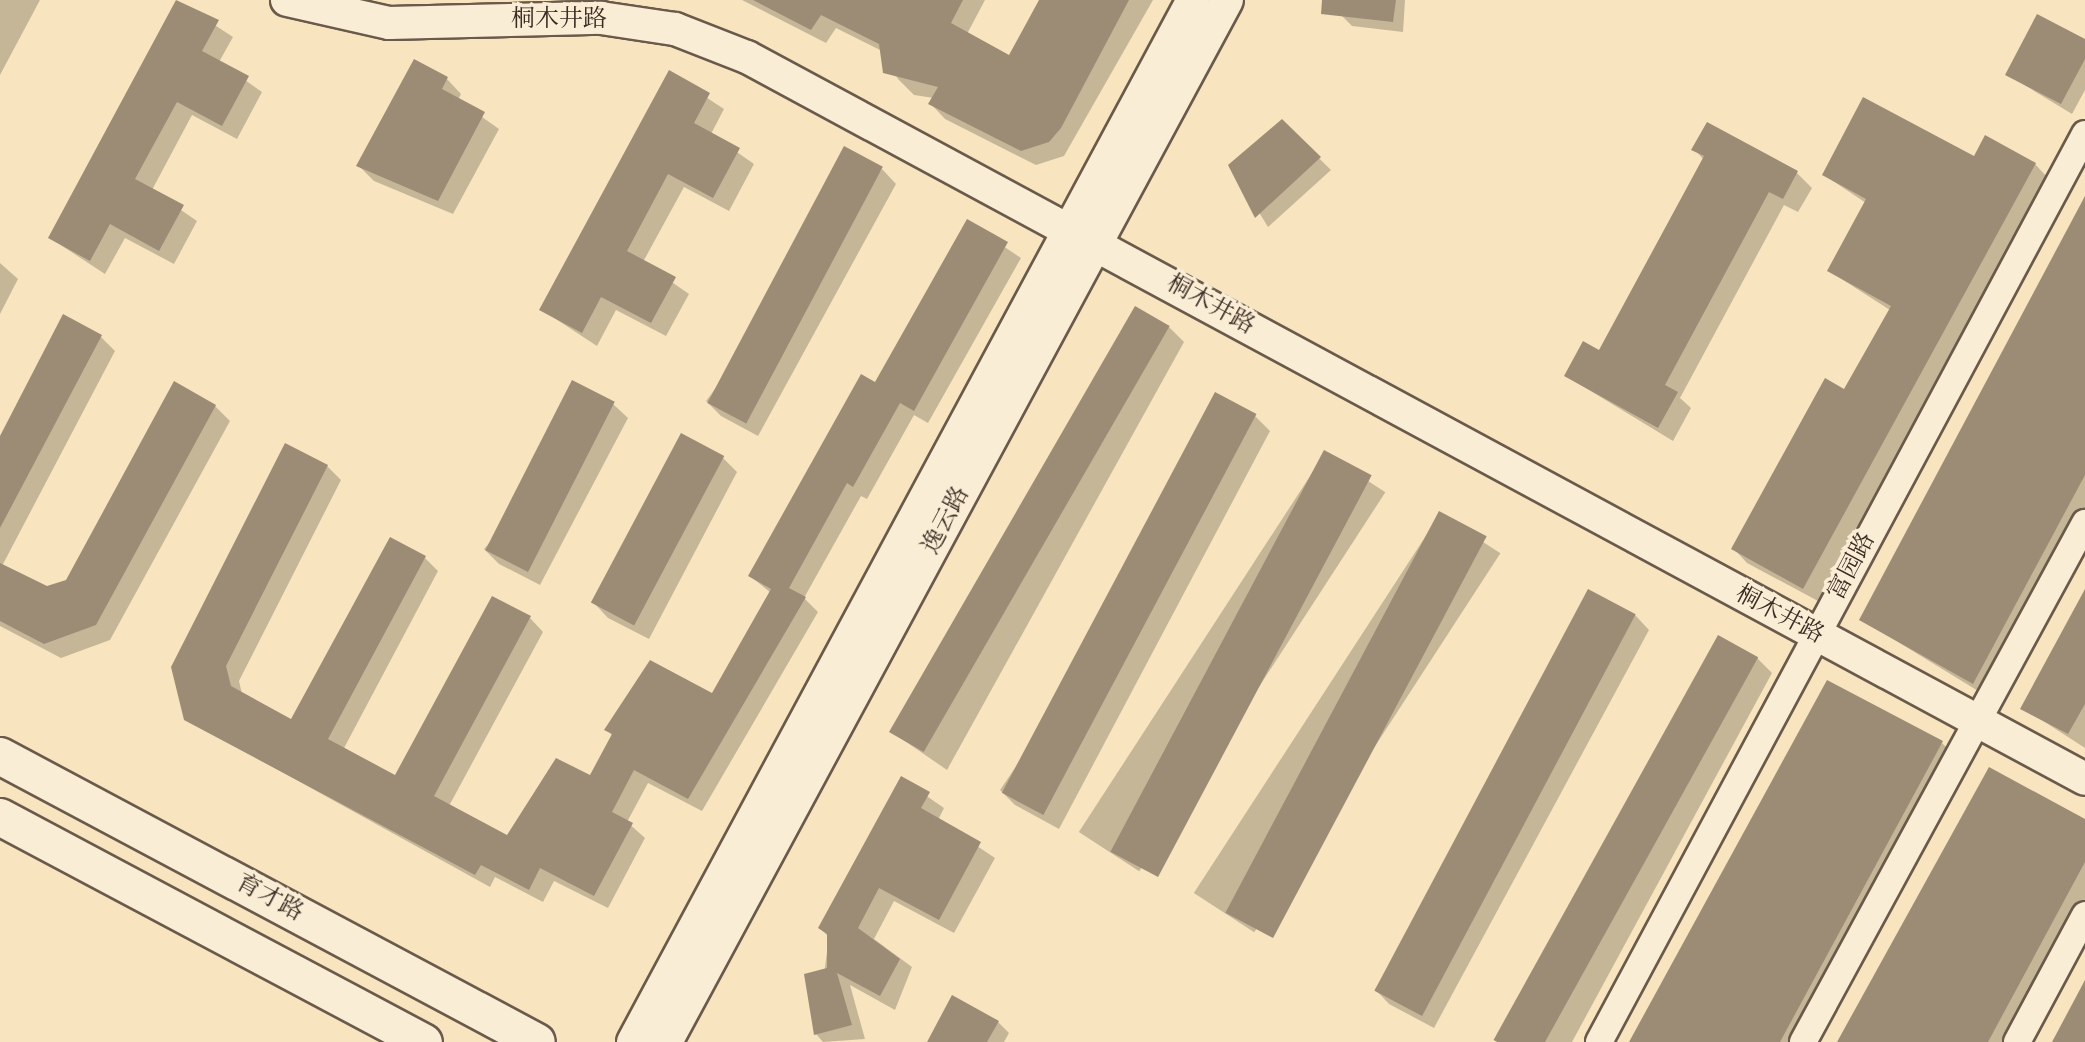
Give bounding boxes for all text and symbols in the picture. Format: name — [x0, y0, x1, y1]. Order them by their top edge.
street label: 桐木井路 — [511, 7, 607, 35]
street label: 桐木井路 — [1161, 270, 1259, 342]
street label: 逸云路 — [917, 482, 977, 560]
street label: 富园路 — [1823, 528, 1883, 606]
street label: 桐木井路 — [1730, 581, 1828, 651]
street label: 育才路 — [230, 869, 308, 929]

